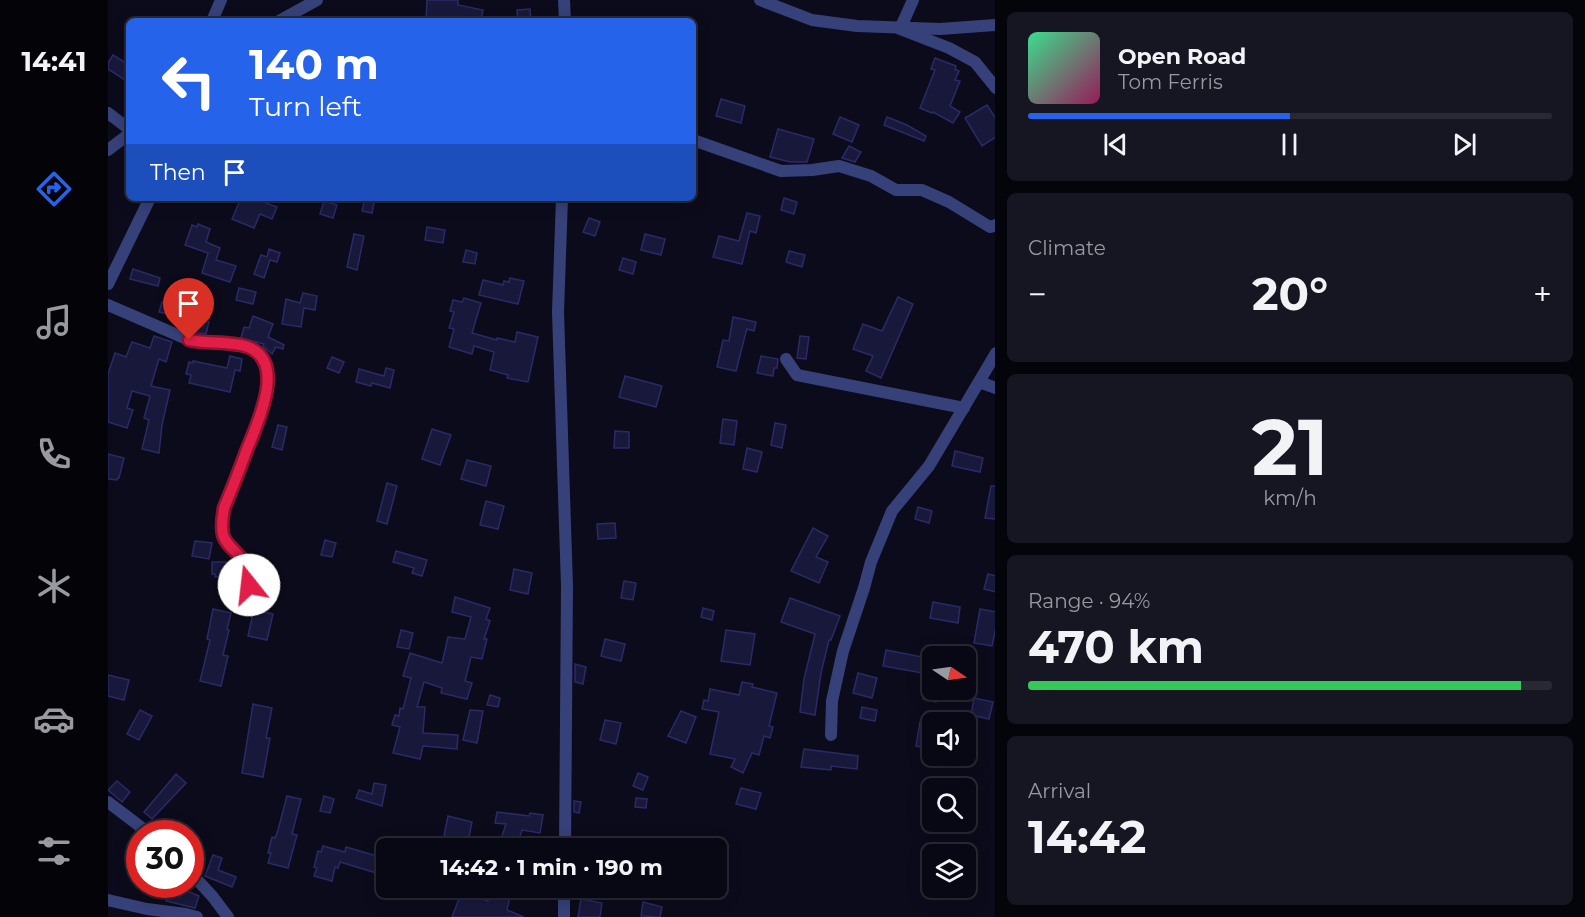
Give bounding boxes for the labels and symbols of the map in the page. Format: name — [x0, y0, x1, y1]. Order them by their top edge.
pin — [163, 278, 214, 340]
position arrow — [217, 553, 281, 617]
north arrow — [922, 646, 976, 700]
speed limit sign: 30 — [126, 820, 204, 898]

